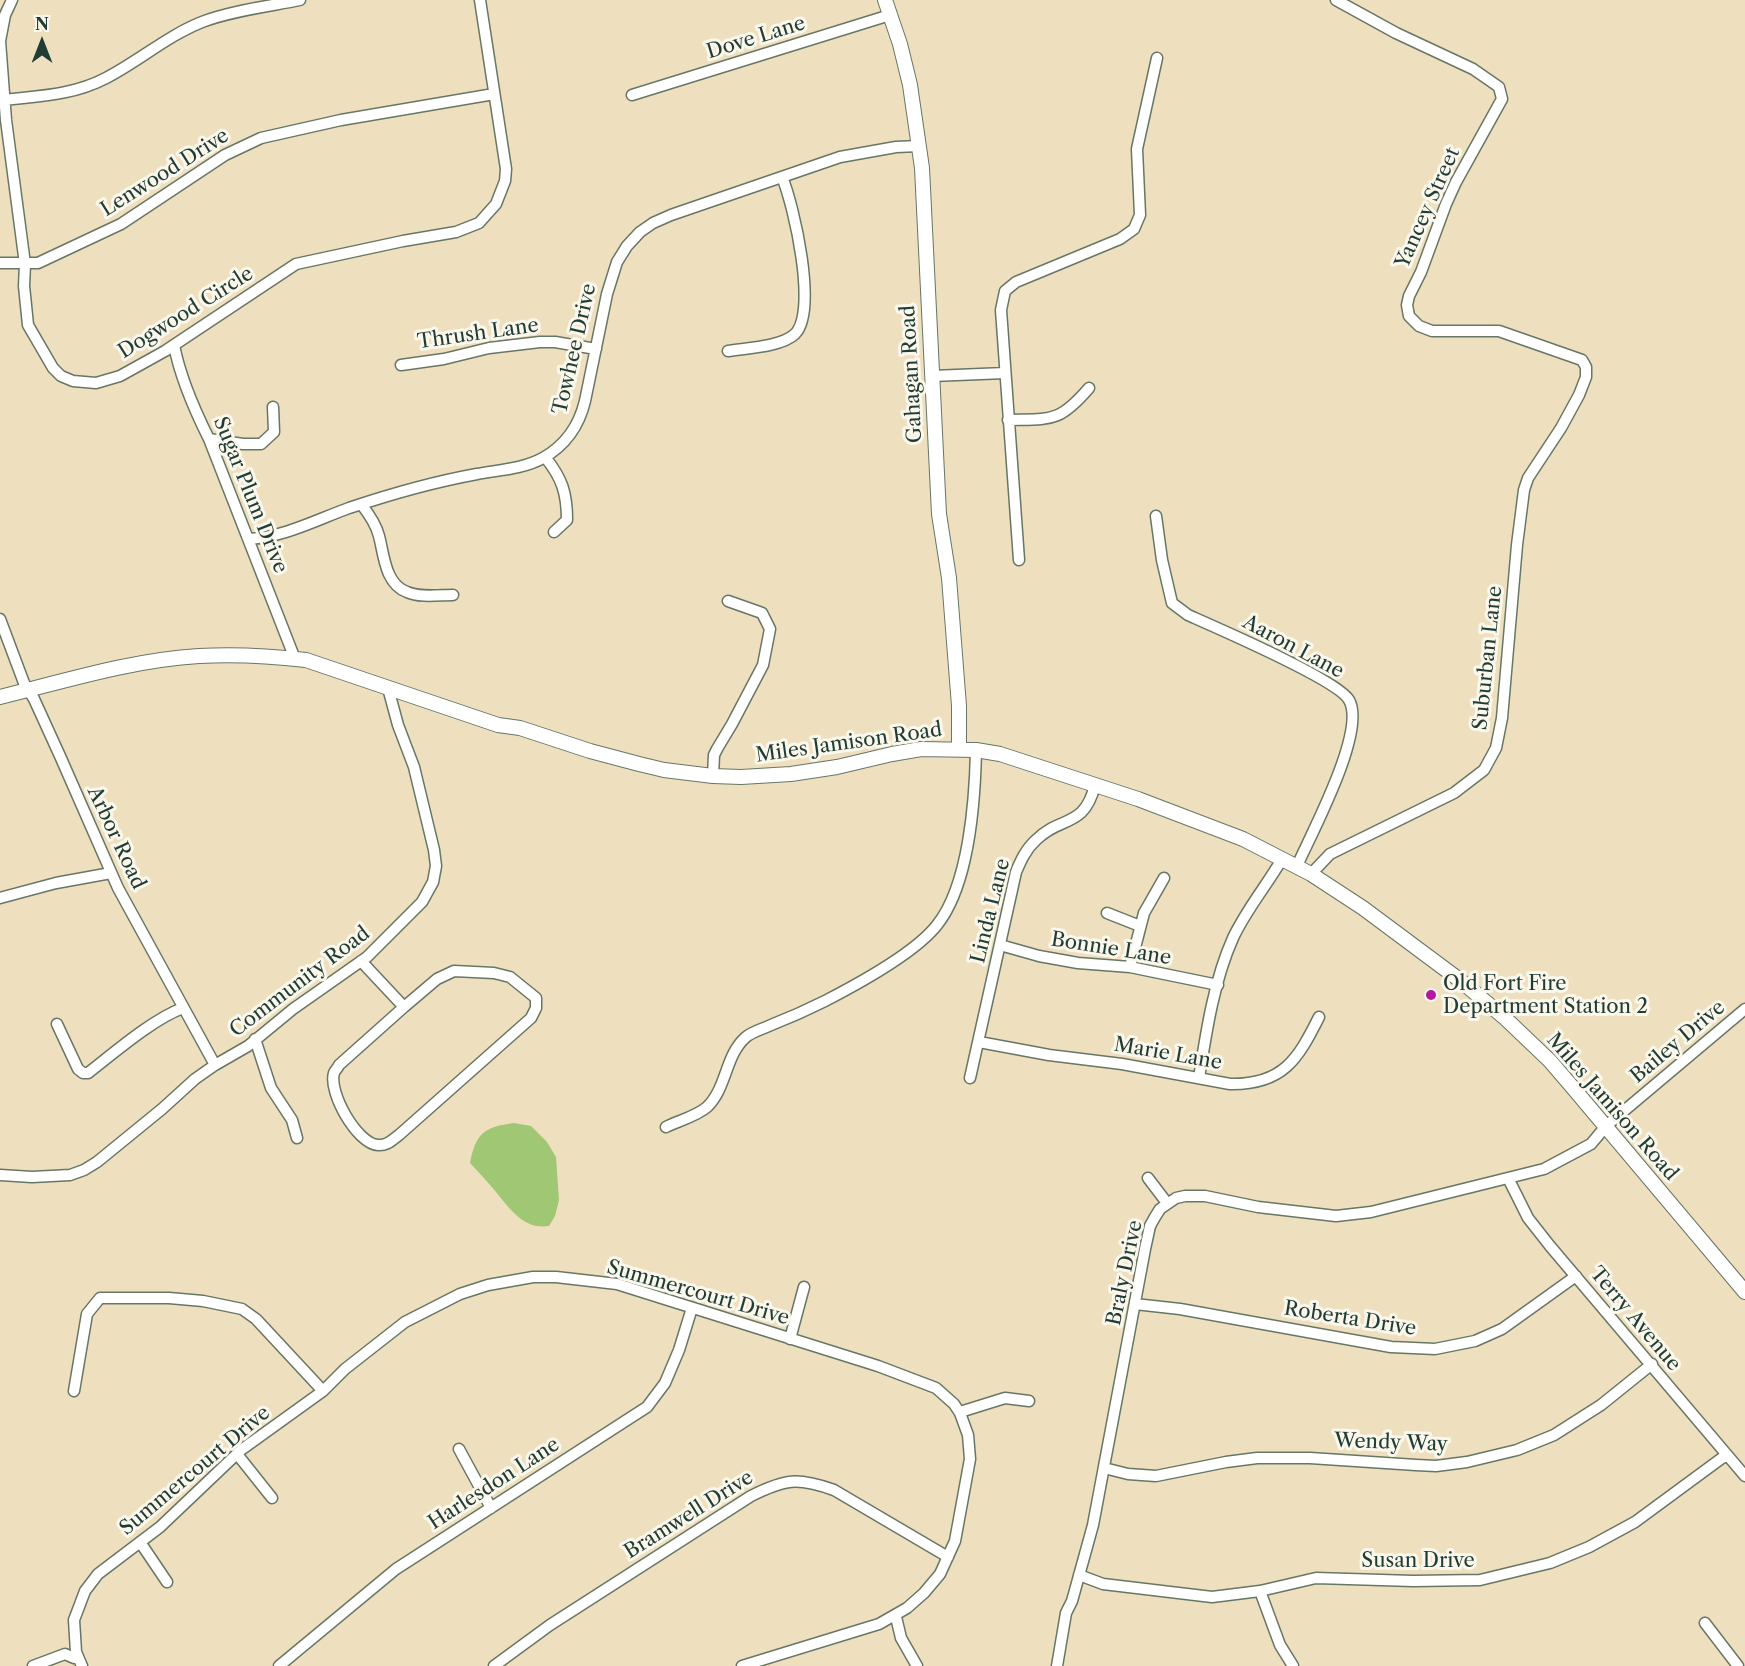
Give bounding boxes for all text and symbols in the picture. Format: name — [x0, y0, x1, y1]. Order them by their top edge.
north arrow — [12, 12, 72, 72]
street label: Dove Lane — [704, 12, 808, 64]
text: N — [35, 14, 49, 34]
street label: Lenwood Drive — [97, 124, 233, 222]
street label: Yancey Street — [1391, 144, 1465, 272]
street label: Dogwood Circle — [114, 262, 258, 364]
street label: Towhee Drive — [548, 281, 602, 417]
street label: Gahagan Road — [896, 304, 928, 444]
street label: Thrush Lane — [416, 314, 540, 354]
street label: Sugar Plum Drive — [208, 413, 292, 577]
street label: Suburban Lane — [1468, 585, 1508, 731]
street label: Aaron Lane — [1238, 610, 1348, 684]
street label: Miles Jamison Road — [754, 718, 944, 768]
street label: Arbor Road — [82, 783, 150, 893]
street label: Linda Lane — [966, 856, 1016, 966]
street label: Community Road — [225, 922, 375, 1042]
street label: Bonnie Lane — [1049, 928, 1173, 970]
place label: Old Fort Fire Department Station 2 — [1443, 972, 1648, 1019]
marker: Old Fort Fire Department Station 2 — [1424, 988, 1438, 1002]
street label: Bailey Drive — [1626, 996, 1730, 1088]
street label: Miles Jamison Road — [1541, 1028, 1683, 1186]
street label: Marie Lane — [1112, 1033, 1224, 1075]
street label: Braly Drive — [1102, 1218, 1148, 1328]
street label: Summercourt Drive — [604, 1255, 792, 1331]
street label: Terry Avenue — [1584, 1262, 1686, 1376]
street label: Roberta Drive — [1282, 1297, 1418, 1341]
street label: Summercourt Drive — [115, 1401, 275, 1541]
street label: Wendy Way — [1334, 1429, 1448, 1457]
street label: Harlesdon Lane — [424, 1433, 564, 1535]
street label: Bramwell Drive — [620, 1466, 758, 1564]
street label: Susan Drive — [1361, 1549, 1475, 1573]

